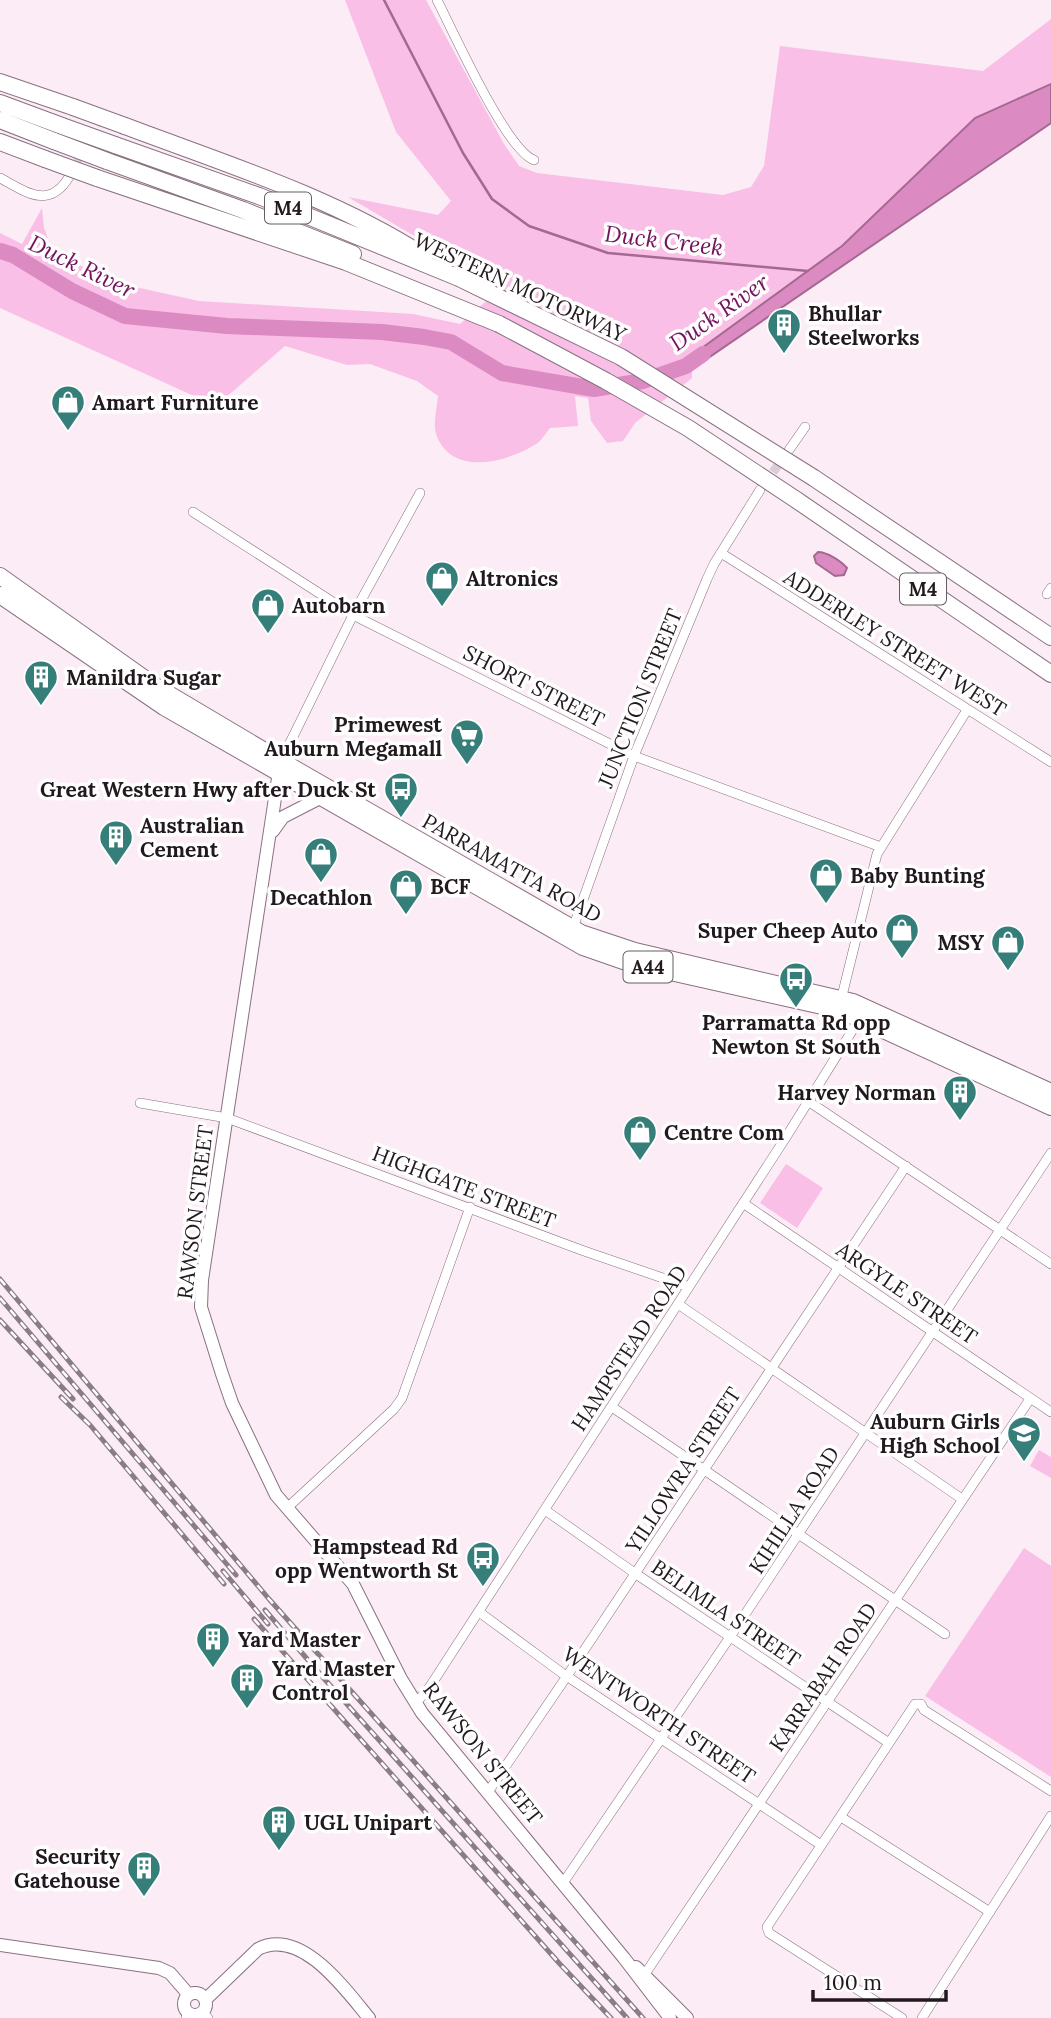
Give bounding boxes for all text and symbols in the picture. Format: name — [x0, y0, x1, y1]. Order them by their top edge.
road number: M4 — [265, 192, 311, 224]
water label: Duck Creek — [603, 218, 725, 262]
street label: WESTERN MOTORWAY — [409, 226, 631, 348]
water label: Duck River — [24, 228, 140, 304]
water label: Duck River — [664, 267, 775, 357]
place label: Bhullar Steelworks — [808, 300, 919, 351]
building icon: Bhullar Steelworks — [765, 306, 803, 355]
shop icon: Amart Furniture — [49, 383, 87, 432]
place label: Amart Furniture — [92, 389, 258, 416]
shop icon: Altronics — [423, 559, 461, 608]
street label: ADDERLEY STREET WEST — [778, 563, 1011, 723]
place label: Altronics — [466, 565, 558, 592]
road number: M4 — [900, 574, 946, 604]
shop icon: Autobarn — [249, 586, 287, 635]
place label: Autobarn — [292, 592, 385, 619]
street label: JUNCTION STREET — [591, 605, 688, 792]
street label: SHORT STREET — [459, 639, 609, 733]
building icon: Manildra Sugar — [22, 658, 60, 707]
place label: Manildra Sugar — [66, 664, 221, 691]
place label: Primewest Auburn Megamall — [264, 711, 442, 762]
supermarket icon: Primewest Auburn Megamall — [448, 717, 486, 766]
bus stop icon: Great Western Hwy after Duck St — [382, 770, 420, 819]
place label: Great Western Hwy after Duck St — [40, 776, 376, 803]
street label: PARRAMATTA ROAD — [418, 807, 606, 929]
place label: Australian Cement — [140, 812, 244, 863]
building icon: Australian Cement — [97, 818, 135, 867]
shop icon: Decathlon — [302, 835, 340, 884]
shop icon: Baby Bunting — [807, 856, 845, 905]
place label: Baby Bunting — [850, 862, 986, 889]
shop icon: BCF — [387, 867, 425, 916]
place label: BCF — [430, 873, 470, 900]
place label: Decathlon — [270, 884, 372, 911]
shop icon: Super Cheep Auto — [883, 911, 921, 960]
place label: Super Cheep Auto — [698, 917, 878, 944]
shop icon: MSY — [989, 923, 1027, 972]
place label: MSY — [937, 929, 984, 956]
road number: A44 — [624, 951, 672, 982]
bus stop icon: Parramatta Rd opp Newton St South — [777, 960, 815, 1009]
place label: Parramatta Rd opp Newton St South — [702, 1009, 890, 1060]
building icon: Harvey Norman — [941, 1073, 979, 1122]
place label: Harvey Norman — [777, 1079, 936, 1106]
shop icon: Centre Com — [621, 1113, 659, 1162]
place label: Centre Com — [664, 1119, 784, 1146]
street label: RAWSON STREET — [171, 1123, 219, 1301]
street label: HIGHGATE STREET — [369, 1140, 559, 1234]
street label: ARGYLE STREET — [830, 1235, 983, 1350]
street label: HAMPSTEAD ROAD — [565, 1260, 693, 1436]
street label: YILLOWRA STREET — [619, 1382, 747, 1559]
place label: Auburn Girls High School — [870, 1408, 1000, 1459]
school or university icon: Auburn Girls High School — [1005, 1414, 1043, 1463]
street label: KIHILLA ROAD — [743, 1441, 845, 1579]
place label: Hampstead Rd opp Wentworth St — [275, 1533, 458, 1584]
bus stop icon: Hampstead Rd opp Wentworth St — [464, 1539, 502, 1588]
street label: BELIMLA STREET — [646, 1553, 806, 1673]
street label: KARRABAH ROAD — [763, 1597, 883, 1757]
building icon: Yard Master — [194, 1620, 232, 1669]
place label: Yard Master — [238, 1626, 361, 1653]
street label: WENTWORTH STREET — [557, 1640, 761, 1790]
place label: Yard Master Control — [272, 1655, 395, 1706]
building icon: Yard Master Control — [228, 1661, 266, 1710]
street label: RAWSON STREET — [417, 1676, 549, 1830]
building icon: UGL Unipart — [260, 1803, 298, 1852]
place label: UGL Unipart — [304, 1809, 432, 1836]
place label: Security Gatehouse — [14, 1843, 120, 1894]
building icon: Security Gatehouse — [125, 1849, 163, 1898]
scale bar — [813, 1958, 946, 2002]
text: 100 m — [824, 1969, 882, 1996]

